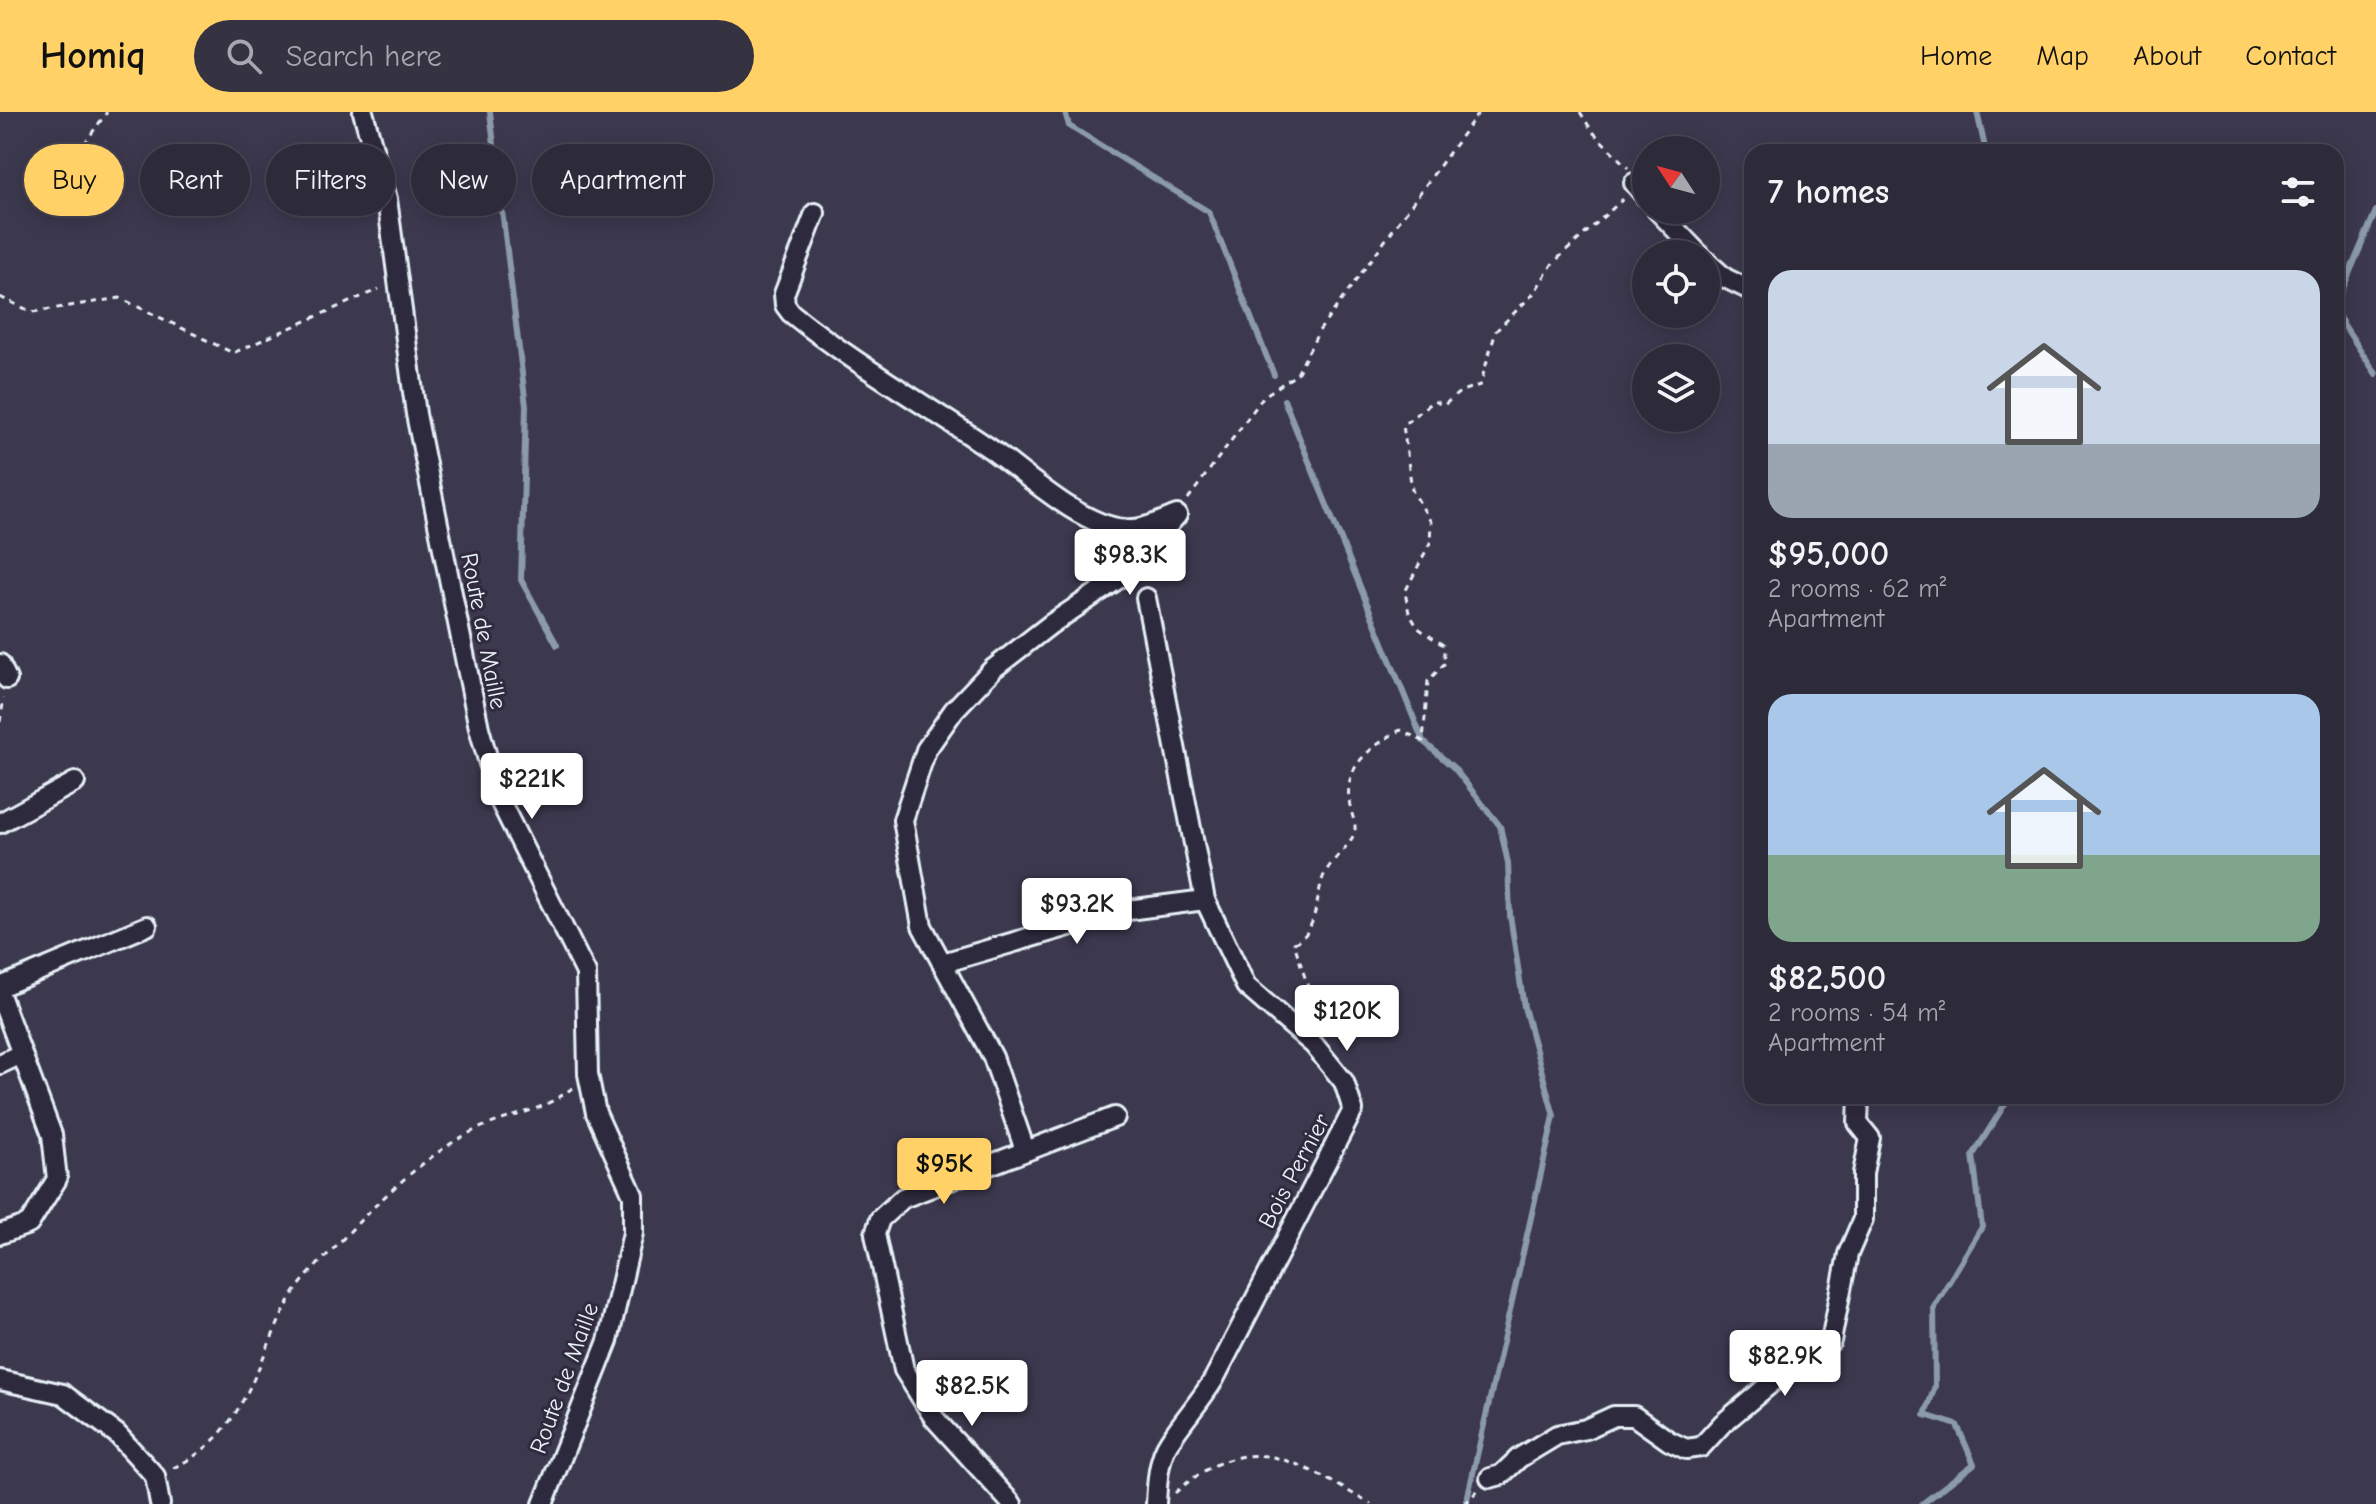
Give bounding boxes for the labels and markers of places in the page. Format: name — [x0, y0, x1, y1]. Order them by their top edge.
pin: $98.3K — [1065, 529, 1195, 597]
pin: $221K — [476, 753, 588, 821]
pin: $93.2K — [1012, 878, 1142, 946]
pin: $120K — [1291, 985, 1403, 1053]
pin: $95K — [897, 1138, 991, 1206]
pin: $82.9K — [1720, 1330, 1850, 1398]
pin: $82.5K — [907, 1360, 1037, 1428]

